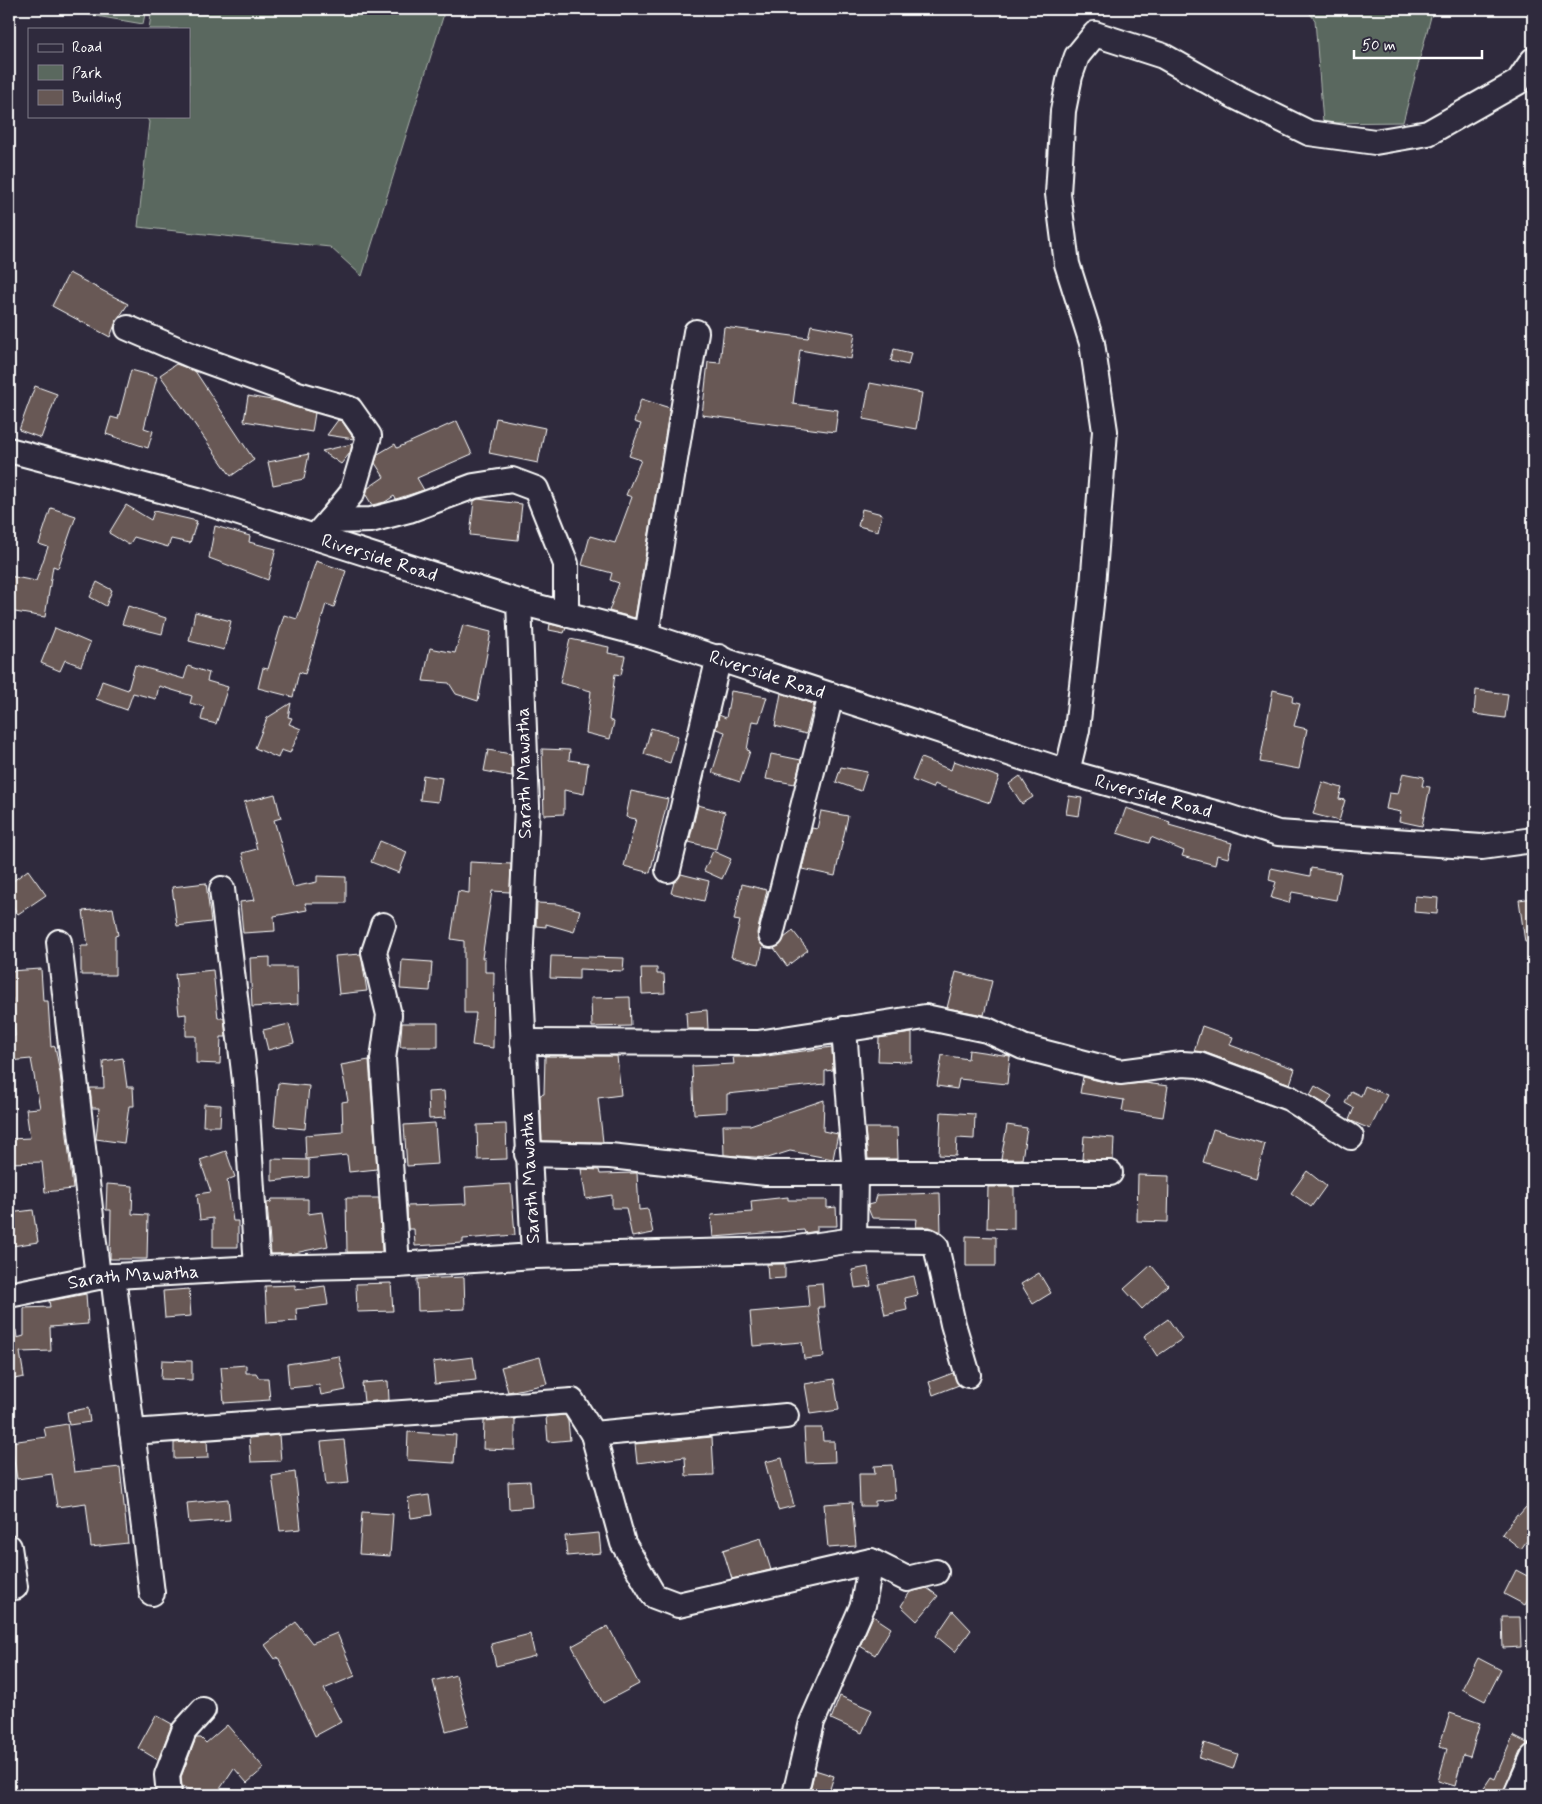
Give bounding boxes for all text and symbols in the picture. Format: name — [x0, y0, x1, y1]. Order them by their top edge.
legend — [28, 28, 190, 118]
scale bar — [1354, 28, 1482, 60]
text: 50 m — [1362, 36, 1396, 56]
text: Road — [72, 38, 102, 58]
text: Park — [72, 64, 102, 84]
text: Building — [72, 88, 122, 109]
street label: Riverside Road — [318, 528, 441, 588]
street label: Riverside Road — [706, 644, 828, 705]
street label: Sarath Mawatha — [510, 707, 538, 839]
street label: Riverside Road — [1092, 768, 1215, 824]
street label: Sarath Mawatha — [514, 1111, 546, 1245]
street label: Sarath Mawatha — [65, 1259, 200, 1295]

